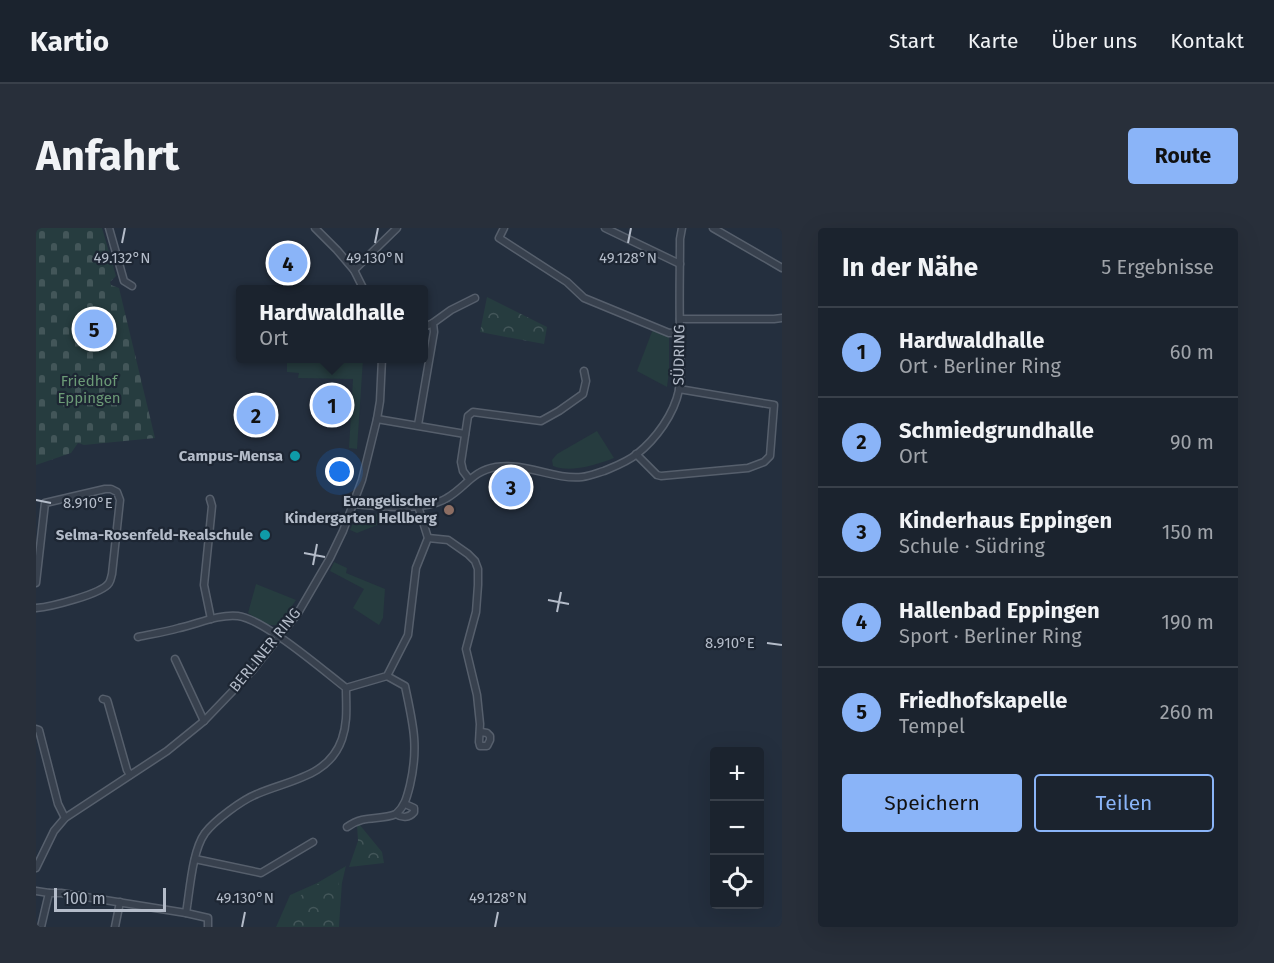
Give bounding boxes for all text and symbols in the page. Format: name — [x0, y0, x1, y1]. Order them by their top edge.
text: Kartio — [30, 25, 109, 58]
text: Start — [889, 28, 935, 54]
text: Karte — [968, 28, 1018, 54]
text: Über uns — [1051, 28, 1137, 54]
text: Kontakt — [1170, 28, 1244, 54]
button: Route — [1128, 128, 1238, 184]
text: Anfahrt — [36, 131, 179, 181]
pin: 4 — [268, 240, 308, 285]
text: 49.132°N — [93, 249, 151, 267]
text: 49.130°N — [346, 249, 404, 267]
text: 49.128°N — [599, 249, 657, 267]
text: In der Nähe — [842, 252, 978, 283]
text: 5 Ergebnisse — [1101, 255, 1214, 279]
popup — [236, 285, 428, 363]
text: Hardwaldhalle — [259, 299, 405, 326]
pin: 5 — [74, 306, 114, 352]
street label: SÜDRING — [669, 324, 689, 386]
text: Ort — [259, 326, 288, 350]
text: Hardwaldhalle — [899, 327, 1044, 354]
text: 1 — [857, 340, 866, 364]
text: 60 m — [1170, 340, 1214, 364]
text: Ort · Berliner Ring — [899, 354, 1061, 378]
park label: Friedhof Eppingen — [57, 372, 121, 407]
pin: 1 — [312, 382, 352, 428]
pin: 2 — [236, 392, 276, 438]
text: Schmiedgrundhalle — [899, 417, 1094, 444]
text: 2 — [856, 430, 867, 454]
text: 90 m — [1170, 430, 1214, 454]
text: Ort — [899, 444, 928, 468]
place label: Campus-Mensa — [179, 447, 283, 465]
marker: Campus-Mensa — [288, 449, 302, 463]
your location — [325, 457, 354, 486]
pin: 3 — [492, 464, 530, 510]
place label: Evangelischer Kindergarten Hellberg — [285, 492, 438, 527]
text: 8.910°E — [63, 494, 113, 512]
marker: Evangelischer Kindergarten Hellberg — [442, 503, 456, 517]
text: Kinderhaus Eppingen — [899, 507, 1112, 534]
text: 3 — [856, 520, 867, 544]
text: 150 m — [1162, 520, 1214, 544]
place label: Selma-Rosenfeld-Realschule — [56, 526, 253, 544]
marker: Selma-Rosenfeld-Realschule — [258, 528, 272, 542]
text: Schule · Südring — [899, 534, 1045, 558]
text: Hallenbad Eppingen — [899, 597, 1100, 624]
street label: BERLINER RING — [226, 604, 304, 696]
text: 4 — [856, 610, 867, 634]
text: 190 m — [1161, 610, 1214, 634]
text: Sport · Berliner Ring — [899, 624, 1082, 648]
text: 8.910°E — [705, 634, 755, 652]
text: Friedhofskapelle — [899, 687, 1067, 714]
text: 5 — [856, 700, 867, 724]
text: 260 m — [1160, 700, 1214, 724]
text: Tempel — [899, 714, 965, 738]
map controls — [710, 747, 764, 909]
button: + — [710, 747, 764, 801]
button: Speichern — [842, 774, 1022, 832]
button: Teilen — [1034, 774, 1214, 832]
button: − — [710, 801, 764, 855]
button: locate — [710, 855, 764, 909]
scale bar — [54, 885, 166, 912]
text: 100 m — [63, 889, 106, 908]
text: 49.130°N — [216, 889, 274, 907]
text: 49.128°N — [469, 889, 527, 907]

